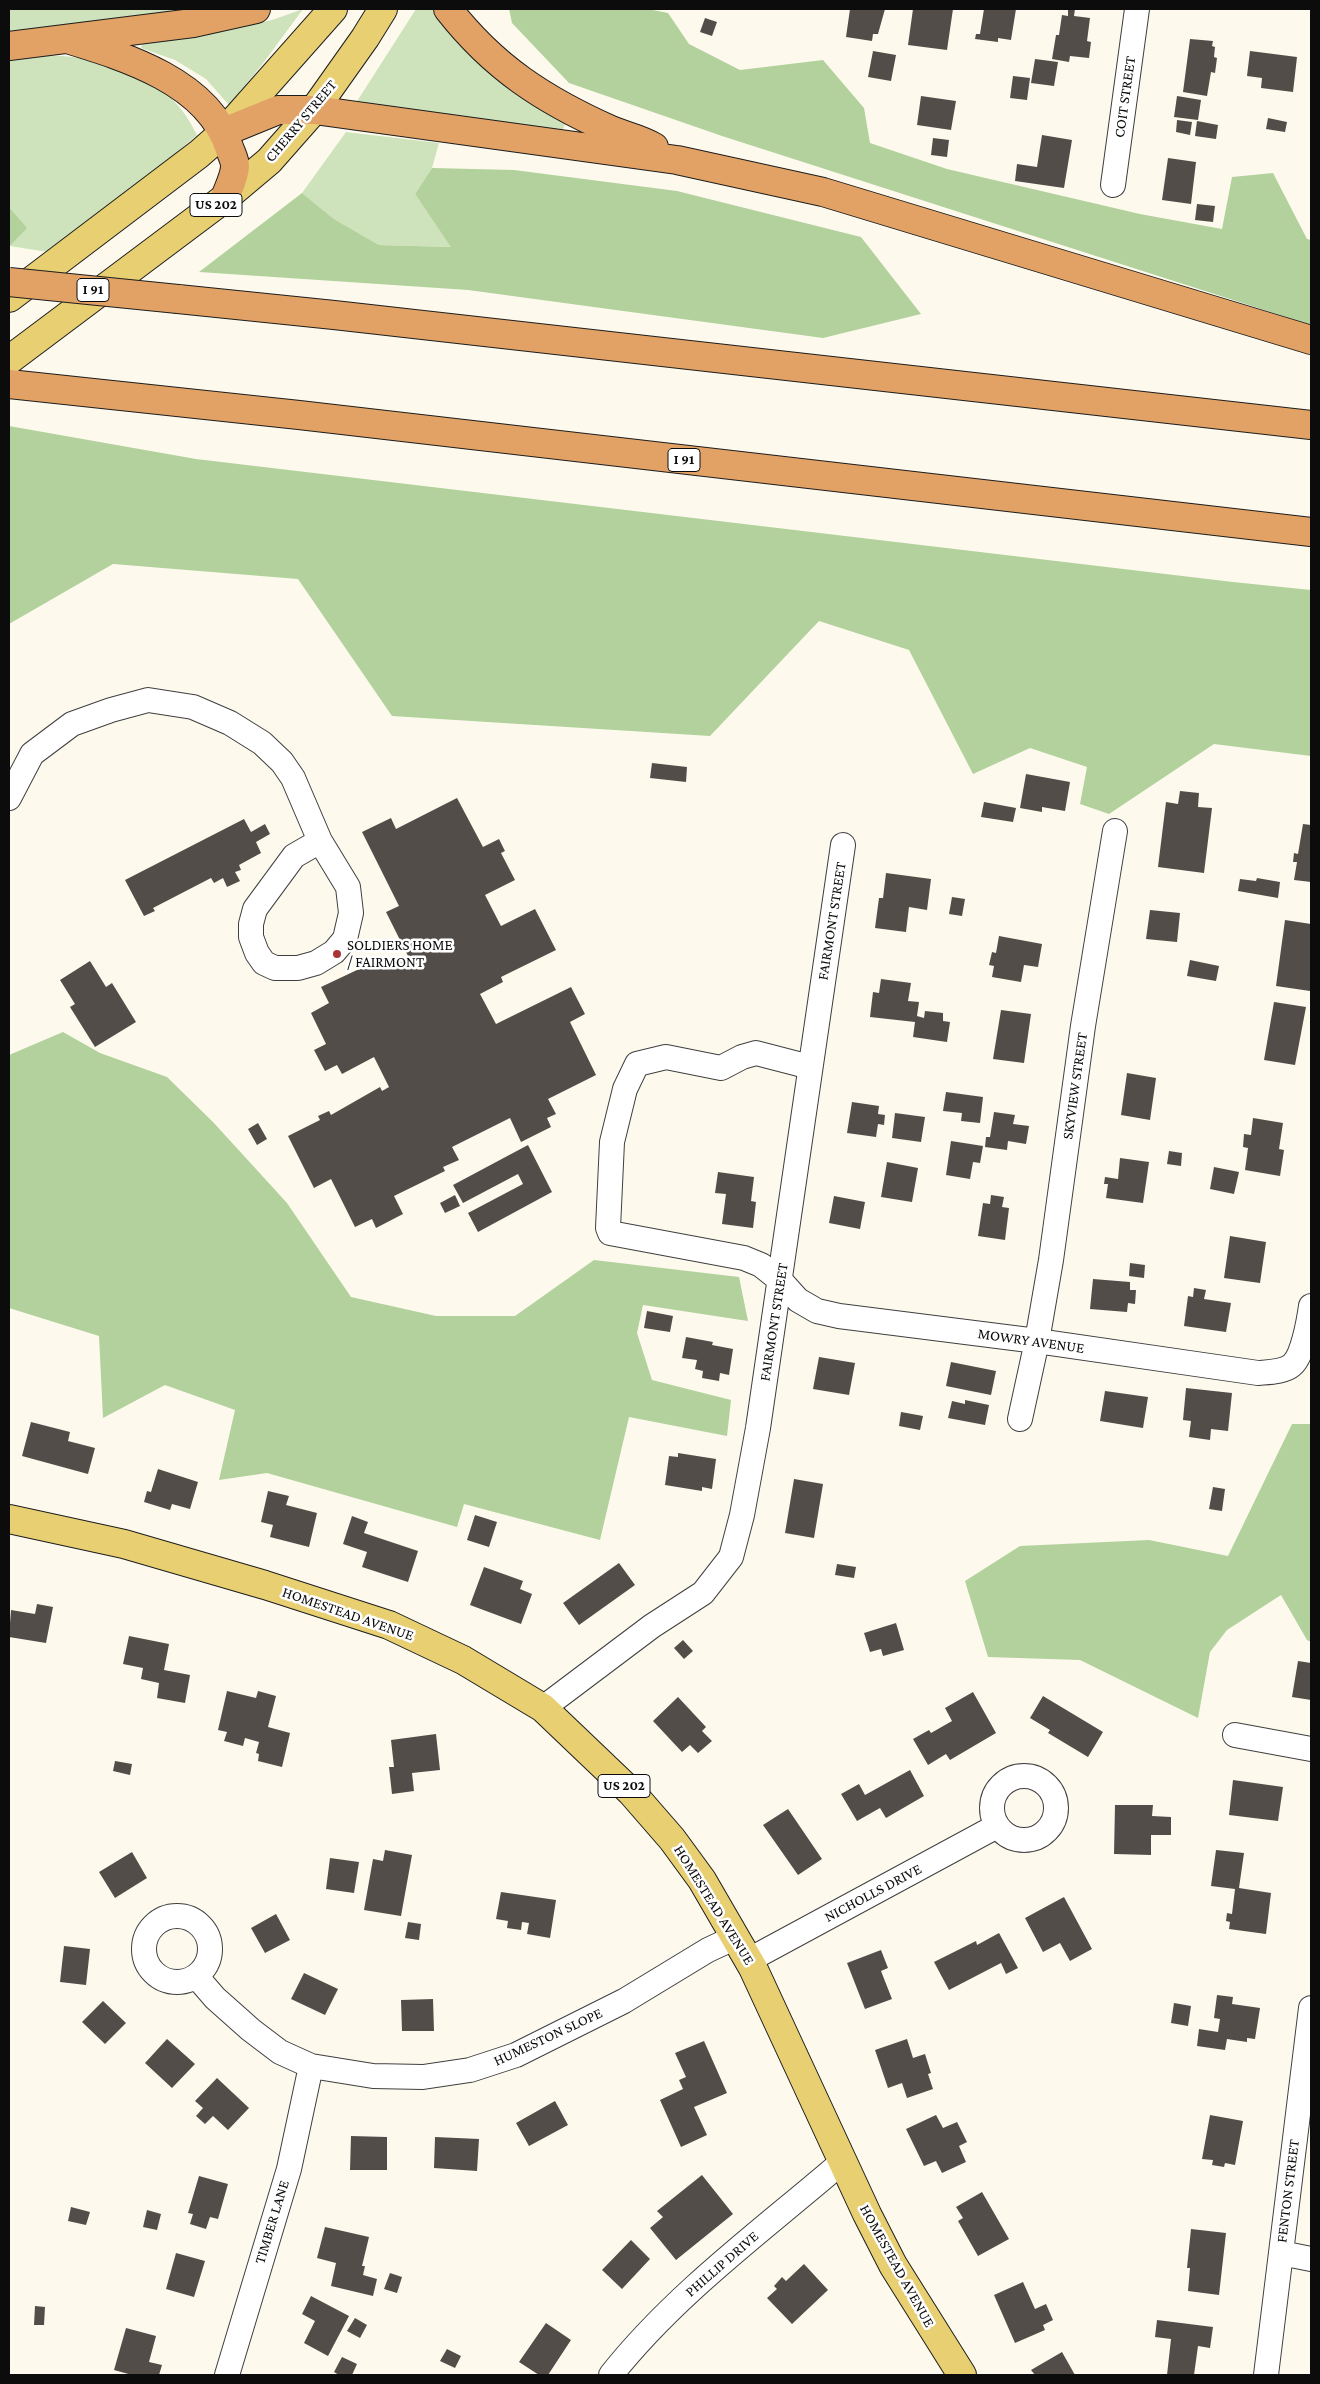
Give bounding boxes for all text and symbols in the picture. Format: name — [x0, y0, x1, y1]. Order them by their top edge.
street label: COIT STREET — [1110, 55, 1140, 139]
street label: CHERRY STREET — [261, 76, 341, 166]
road number: US 202 — [190, 194, 242, 216]
road number: I 91 — [77, 278, 109, 302]
road number: I 91 — [668, 448, 700, 472]
street label: FAIRMONT STREET — [814, 861, 850, 981]
place label: SOLDIERS HOME / FAIRMONT — [347, 936, 453, 971]
marker: SOLDIERS HOME / FAIRMONT — [331, 948, 343, 960]
street label: SKYVIEW STREET — [1059, 1031, 1091, 1141]
street label: FAIRMONT STREET — [756, 1262, 792, 1382]
street label: MOWRY AVENUE — [977, 1325, 1085, 1357]
street label: HOMESTEAD AVENUE — [280, 1583, 416, 1645]
road number: US 202 — [598, 1774, 650, 1798]
street label: HOMESTEAD AVENUE — [670, 1842, 758, 1968]
street label: NICHOLLS DRIVE — [821, 1860, 925, 1926]
street label: HUMESTON SLOPE — [491, 2004, 605, 2070]
street label: FENTON STREET — [1273, 2138, 1303, 2244]
street label: TIMBER LANE — [251, 2178, 293, 2266]
street label: HOMESTEAD AVENUE — [856, 2201, 938, 2331]
street label: PHILLIP DRIVE — [682, 2227, 762, 2301]

